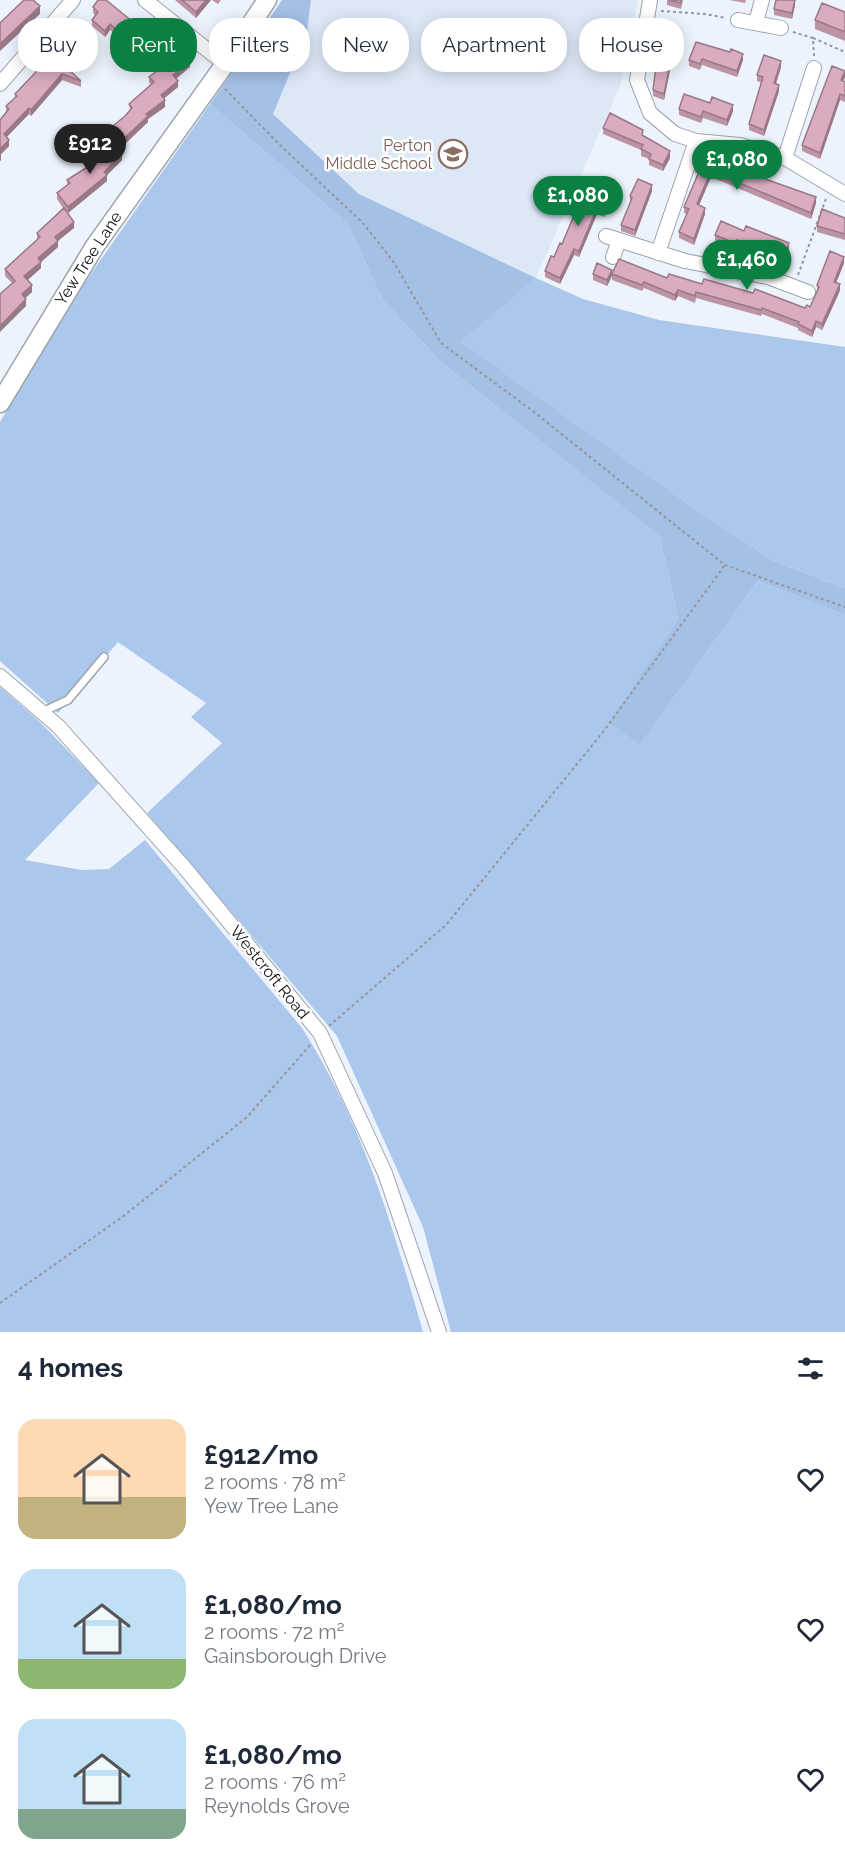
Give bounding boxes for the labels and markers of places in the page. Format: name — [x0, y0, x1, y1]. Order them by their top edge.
pin: £912 — [54, 124, 126, 175]
place label: Perton Middle School — [326, 136, 433, 173]
school or university icon: Perton Middle School — [437, 138, 469, 170]
pin: £1,080 — [688, 140, 786, 191]
pin: £1,080 — [529, 176, 627, 227]
pin: £1,460 — [698, 240, 796, 291]

